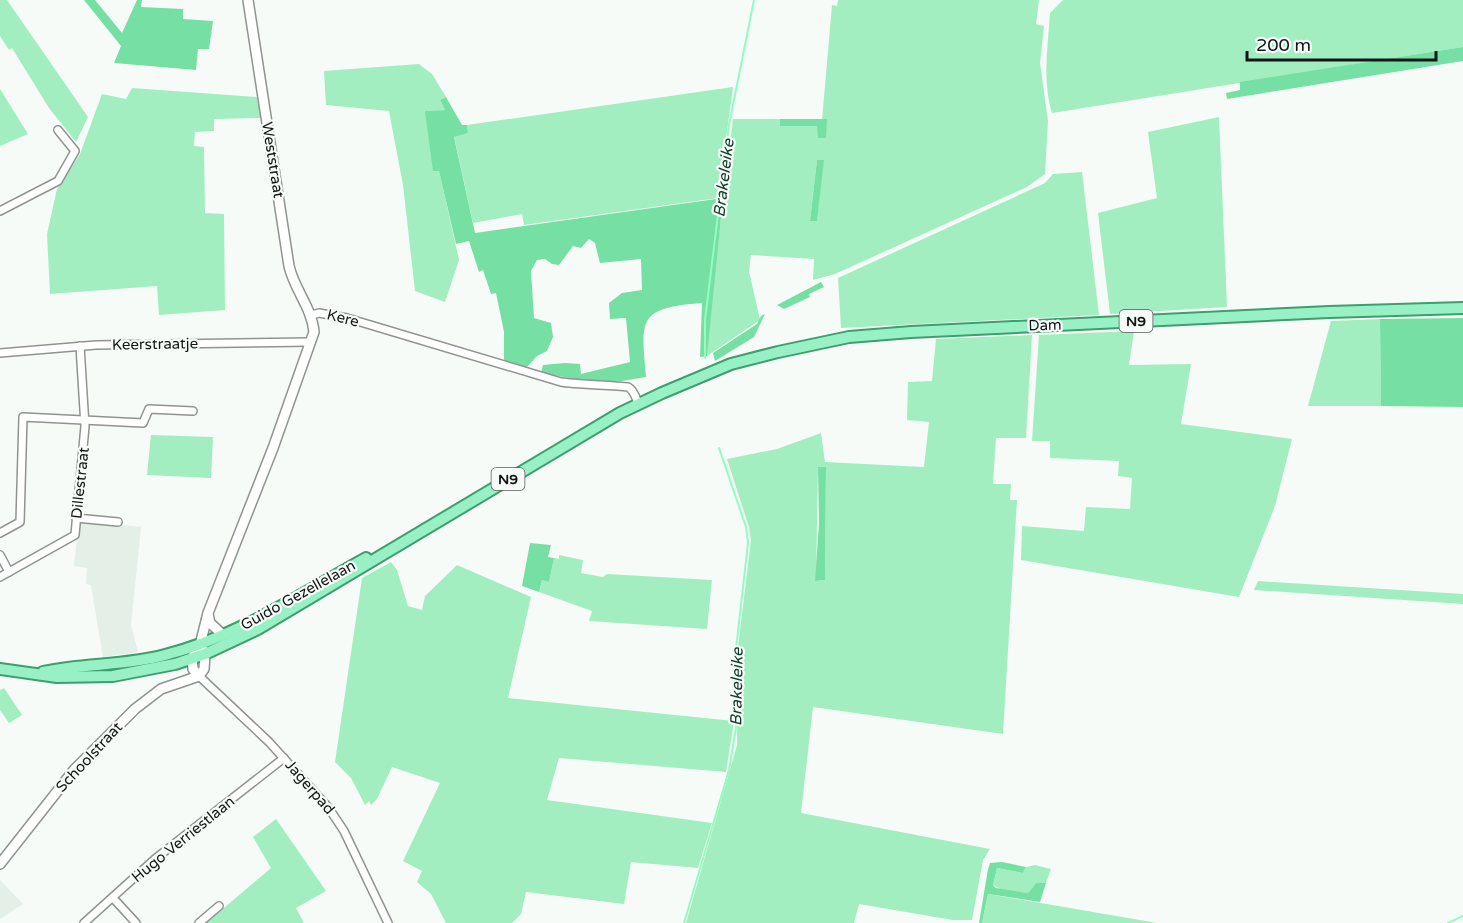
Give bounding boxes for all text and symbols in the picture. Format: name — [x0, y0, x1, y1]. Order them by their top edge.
scale bar — [1247, 24, 1436, 62]
text: 200 m — [1256, 34, 1311, 56]
street label: Weststraat — [258, 121, 288, 200]
water label: Brakeleike — [709, 137, 739, 218]
street label: Kere — [325, 305, 361, 331]
road number: N9 — [1120, 310, 1152, 332]
street label: Dam — [1028, 315, 1062, 335]
street label: Keerstraatje — [112, 334, 198, 354]
street label: Dillestraat — [67, 446, 93, 520]
road number: N9 — [492, 468, 524, 490]
street label: Guido Gezellelaan — [238, 556, 358, 634]
water label: Brakeleike — [726, 647, 748, 726]
street label: Schoolstraat — [52, 718, 126, 796]
street label: Jagerpad — [281, 756, 339, 818]
street label: Hugo Verriestlaan — [128, 792, 238, 886]

